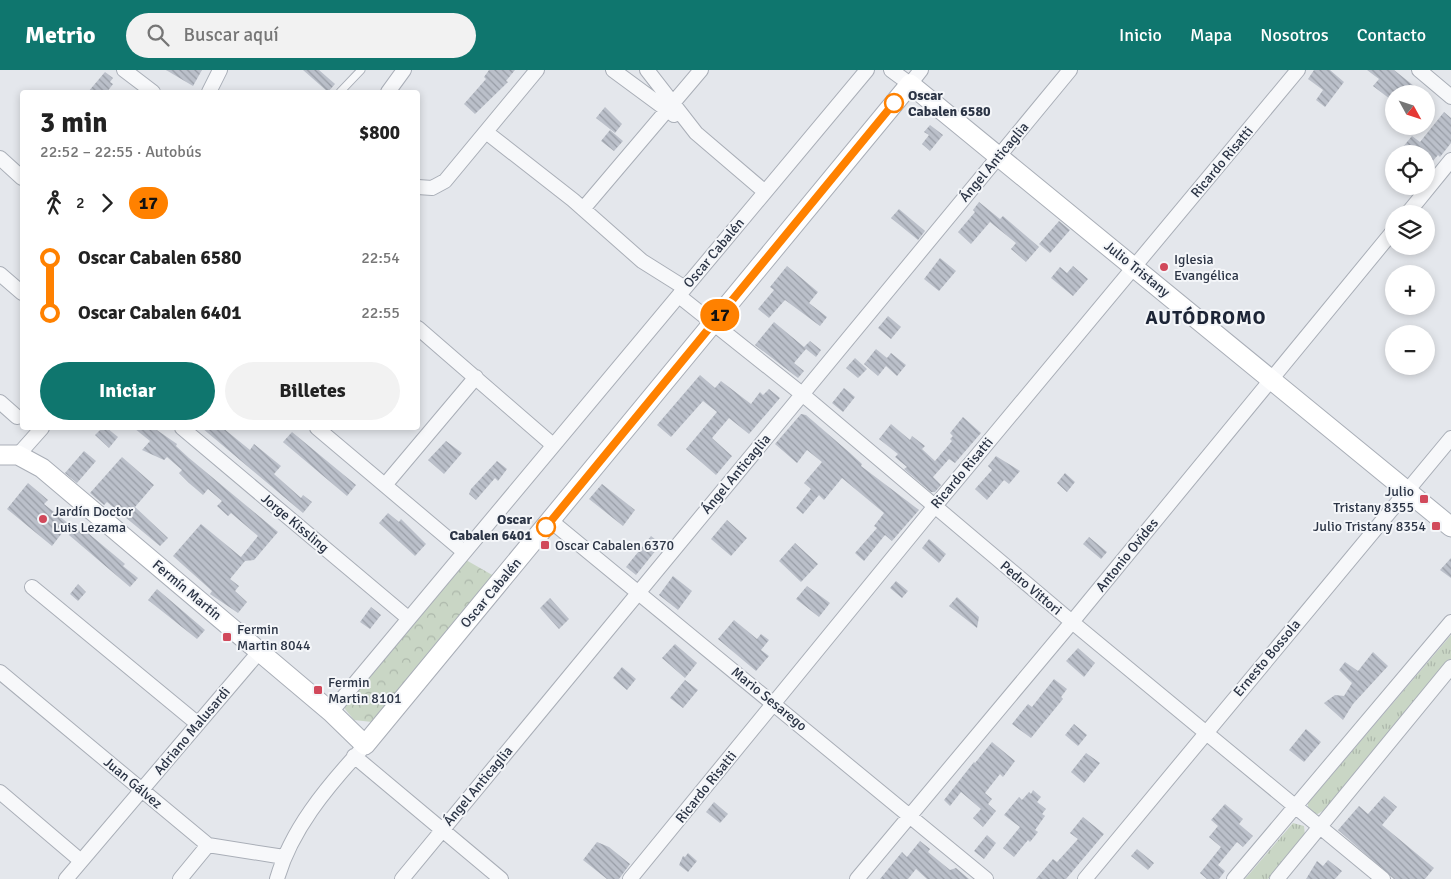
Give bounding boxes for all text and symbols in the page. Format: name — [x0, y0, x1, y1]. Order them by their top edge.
search box — [126, 13, 476, 58]
text: Metrio — [25, 20, 96, 50]
icon: search — [144, 21, 172, 49]
text: Buscar aquí — [184, 23, 279, 47]
text: Inicio — [1119, 24, 1162, 46]
text: Mapa — [1190, 24, 1232, 46]
text: Nosotros — [1260, 24, 1329, 46]
text: Contacto — [1357, 24, 1426, 46]
north arrow — [1385, 85, 1435, 135]
map controls — [1385, 85, 1435, 375]
place label: Oscar Cabalen 6580 — [908, 87, 991, 120]
marker: Oscar Cabalen 6580 — [884, 93, 904, 113]
text: 3 min — [40, 106, 108, 140]
street label: Ángel Anticaglia — [956, 119, 1032, 205]
text: $800 — [359, 121, 400, 145]
street label: Ricardo Risatti — [1187, 123, 1257, 201]
text: 22:52 – 22:55 · Autobús — [40, 142, 201, 162]
button: locate — [1385, 145, 1435, 195]
icon: walk — [40, 189, 68, 217]
icon: forward — [93, 189, 121, 217]
text: 17 — [139, 192, 158, 214]
text: 2 — [76, 193, 85, 213]
button: layers — [1385, 205, 1435, 255]
street label: Oscar Cabalén — [680, 215, 748, 291]
street label: Julio Tristany — [1101, 237, 1174, 301]
text: Oscar Cabalen 6580 — [78, 246, 242, 270]
text: 22:54 — [361, 248, 400, 268]
place label: Iglesia Evangélica — [1174, 251, 1239, 284]
marker: Iglesia Evangélica — [1158, 261, 1170, 273]
button: + — [1385, 265, 1435, 315]
line badge: 17 — [698, 299, 742, 331]
text: Oscar Cabalen 6401 — [78, 301, 242, 325]
text: 22:55 — [361, 303, 400, 323]
text: 17 — [710, 304, 730, 326]
district label: AUTÓDROMO — [1146, 306, 1266, 330]
button: − — [1385, 325, 1435, 375]
button: Iniciar — [40, 362, 215, 420]
button: Billetes — [225, 362, 400, 420]
street label: Ángel Anticaglia — [698, 431, 774, 517]
street label: Ricardo Risatti — [927, 434, 997, 512]
place label: Julio Tristany 8355 — [1333, 483, 1414, 516]
street label: Jorge Kissling — [258, 490, 332, 556]
marker: Julio Tristany 8355 — [1418, 493, 1430, 505]
place label: Jardín Doctor Luis Lezama — [53, 503, 134, 536]
place label: Oscar Cabalen 6401 — [449, 511, 532, 544]
marker: Jardín Doctor Luis Lezama — [37, 513, 49, 525]
street label: Antonio Ovides — [1092, 515, 1162, 595]
marker: Oscar Cabalen 6401 — [536, 517, 556, 537]
place label: Julio Tristany 8354 — [1313, 518, 1426, 535]
marker: Julio Tristany 8354 — [1430, 520, 1442, 532]
place label: Oscar Cabalen 6370 — [555, 537, 674, 554]
marker: Oscar Cabalen 6370 — [539, 539, 551, 551]
street label: Oscar Cabalén — [457, 555, 525, 631]
street label: Fermín Martín — [149, 556, 225, 624]
street label: Pedro Vittori — [997, 557, 1065, 619]
street label: Ernesto Bossola — [1230, 616, 1304, 700]
place label: Fermin Martin 8044 — [237, 621, 311, 654]
marker: Fermin Martin 8044 — [221, 631, 233, 643]
street label: Mario Sesarego — [728, 663, 810, 735]
place label: Fermin Martin 8101 — [328, 674, 402, 707]
street label: Adriano Malusardi — [150, 684, 234, 778]
marker: Fermin Martin 8101 — [312, 684, 324, 696]
street label: Ángel Anticaglia — [440, 743, 516, 829]
street label: Ricardo Risatti — [672, 748, 740, 826]
street label: Juan Gálvez — [100, 754, 166, 812]

